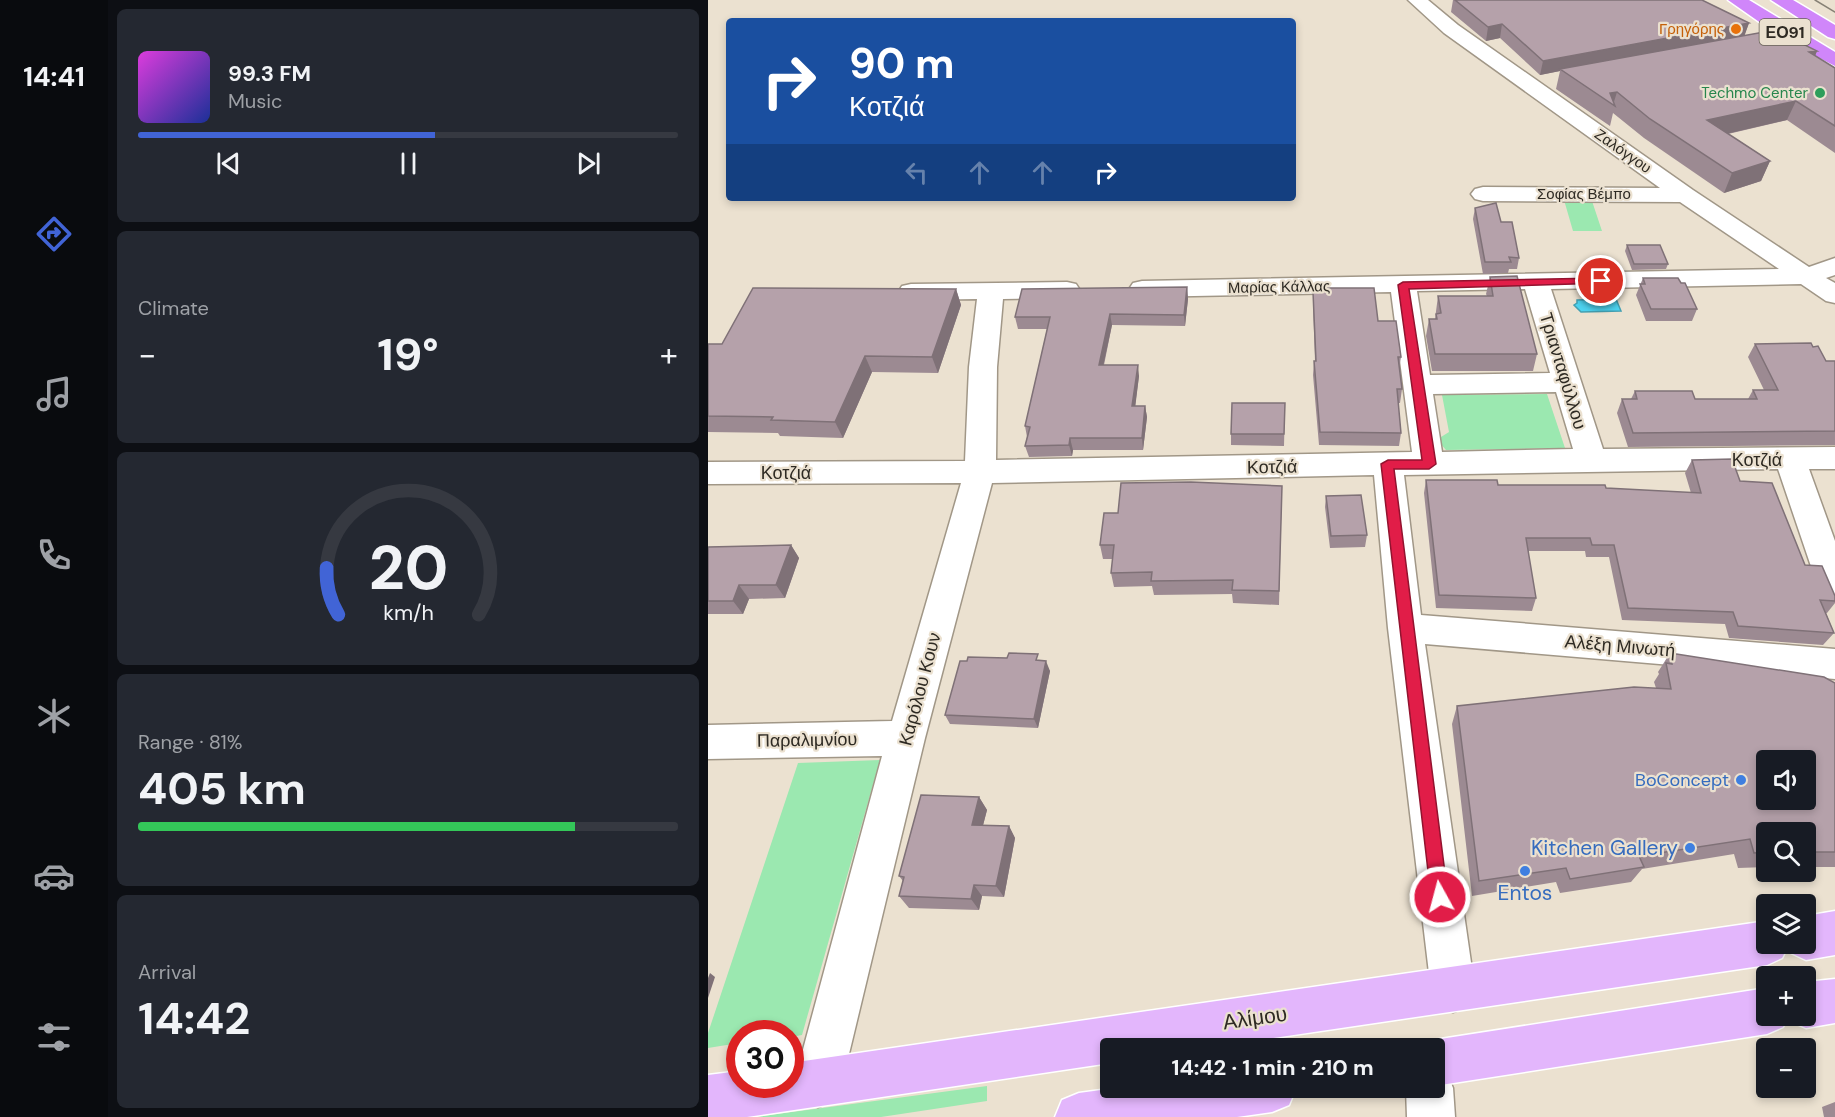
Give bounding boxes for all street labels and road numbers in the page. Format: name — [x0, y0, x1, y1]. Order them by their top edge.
road number: ΕΟ91 — [1760, 19, 1810, 45]
street label: Ζαλόγγου — [1591, 124, 1655, 178]
street label: Σοφίας Βέμπο — [1537, 184, 1631, 204]
street label: Μαρίας Κάλλας — [1228, 276, 1330, 298]
street label: Τριανταφύλλου — [1534, 310, 1592, 432]
street label: Κοτζιά — [1732, 448, 1782, 472]
street label: Κοτζιά — [1247, 455, 1297, 479]
street label: Κοτζιά — [761, 461, 811, 485]
street label: Αλέξη Μινωτή — [1564, 629, 1676, 663]
street label: Καρόλου Κουν — [893, 630, 947, 748]
street label: Παραλιμνίου — [757, 727, 857, 753]
street label: Αλίμου — [1221, 1000, 1289, 1036]

